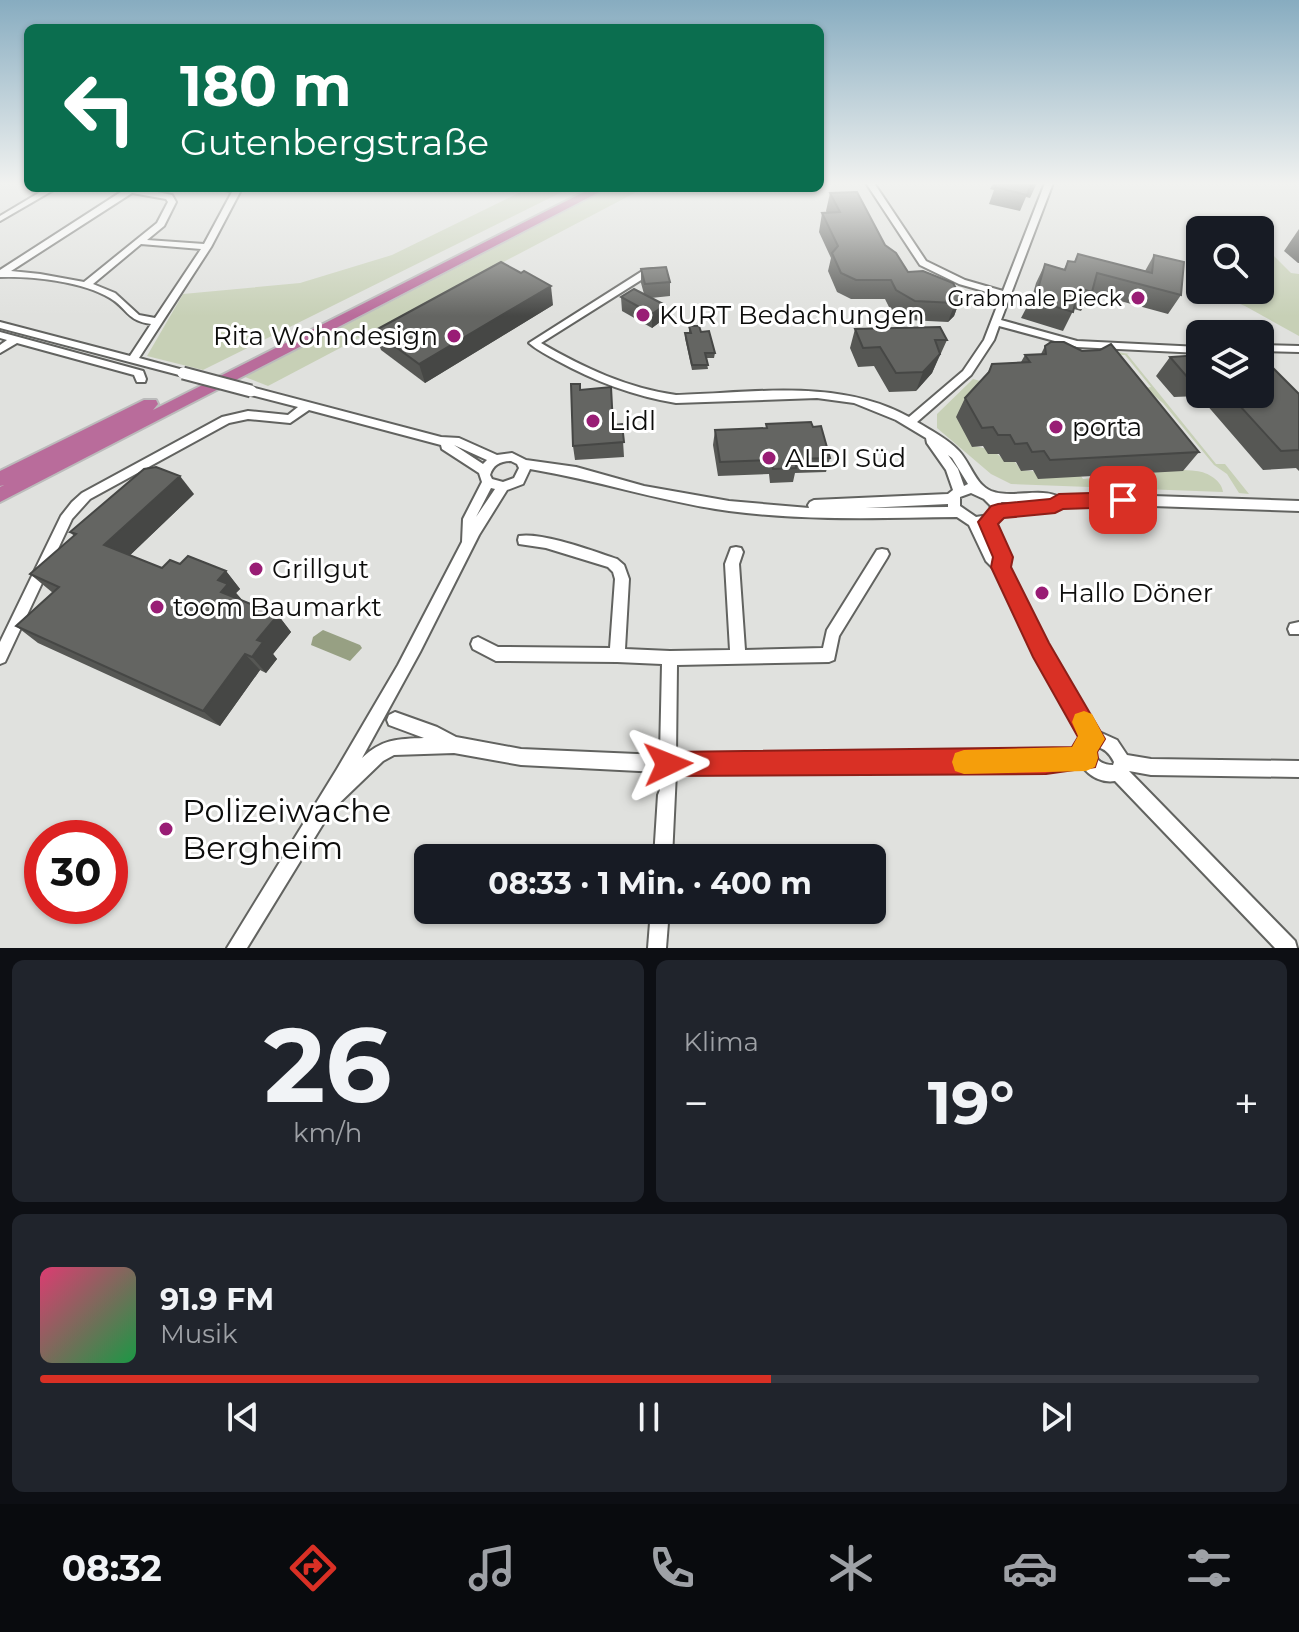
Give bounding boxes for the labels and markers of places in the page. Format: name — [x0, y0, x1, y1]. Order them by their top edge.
place label: Grabmale Pieck — [948, 285, 1123, 312]
marker: Grabmale Pieck — [1129, 289, 1147, 307]
place label: KURT Bedachungen — [659, 299, 925, 331]
marker: KURT Bedachungen — [634, 306, 652, 324]
place label: Rita Wohndesign — [213, 320, 438, 352]
marker: Rita Wohndesign — [445, 327, 463, 345]
place label: Lidl — [609, 405, 656, 437]
place label: porta — [1072, 411, 1142, 443]
marker: Lidl — [584, 412, 602, 430]
marker: porta — [1047, 418, 1065, 436]
place label: ALDI Süd — [785, 442, 906, 474]
marker: ALDI Süd — [760, 449, 778, 467]
pin — [1089, 466, 1157, 534]
place label: Grillgut — [272, 553, 369, 585]
marker: Grillgut — [247, 560, 265, 578]
place label: Hallo Döner — [1058, 577, 1213, 609]
marker: Hallo Döner — [1033, 584, 1051, 602]
place label: toom Baumarkt — [173, 591, 382, 623]
marker: toom Baumarkt — [148, 598, 166, 616]
place label: Polizeiwache Bergheim — [182, 791, 391, 867]
marker: Polizeiwache Bergheim — [157, 820, 175, 838]

